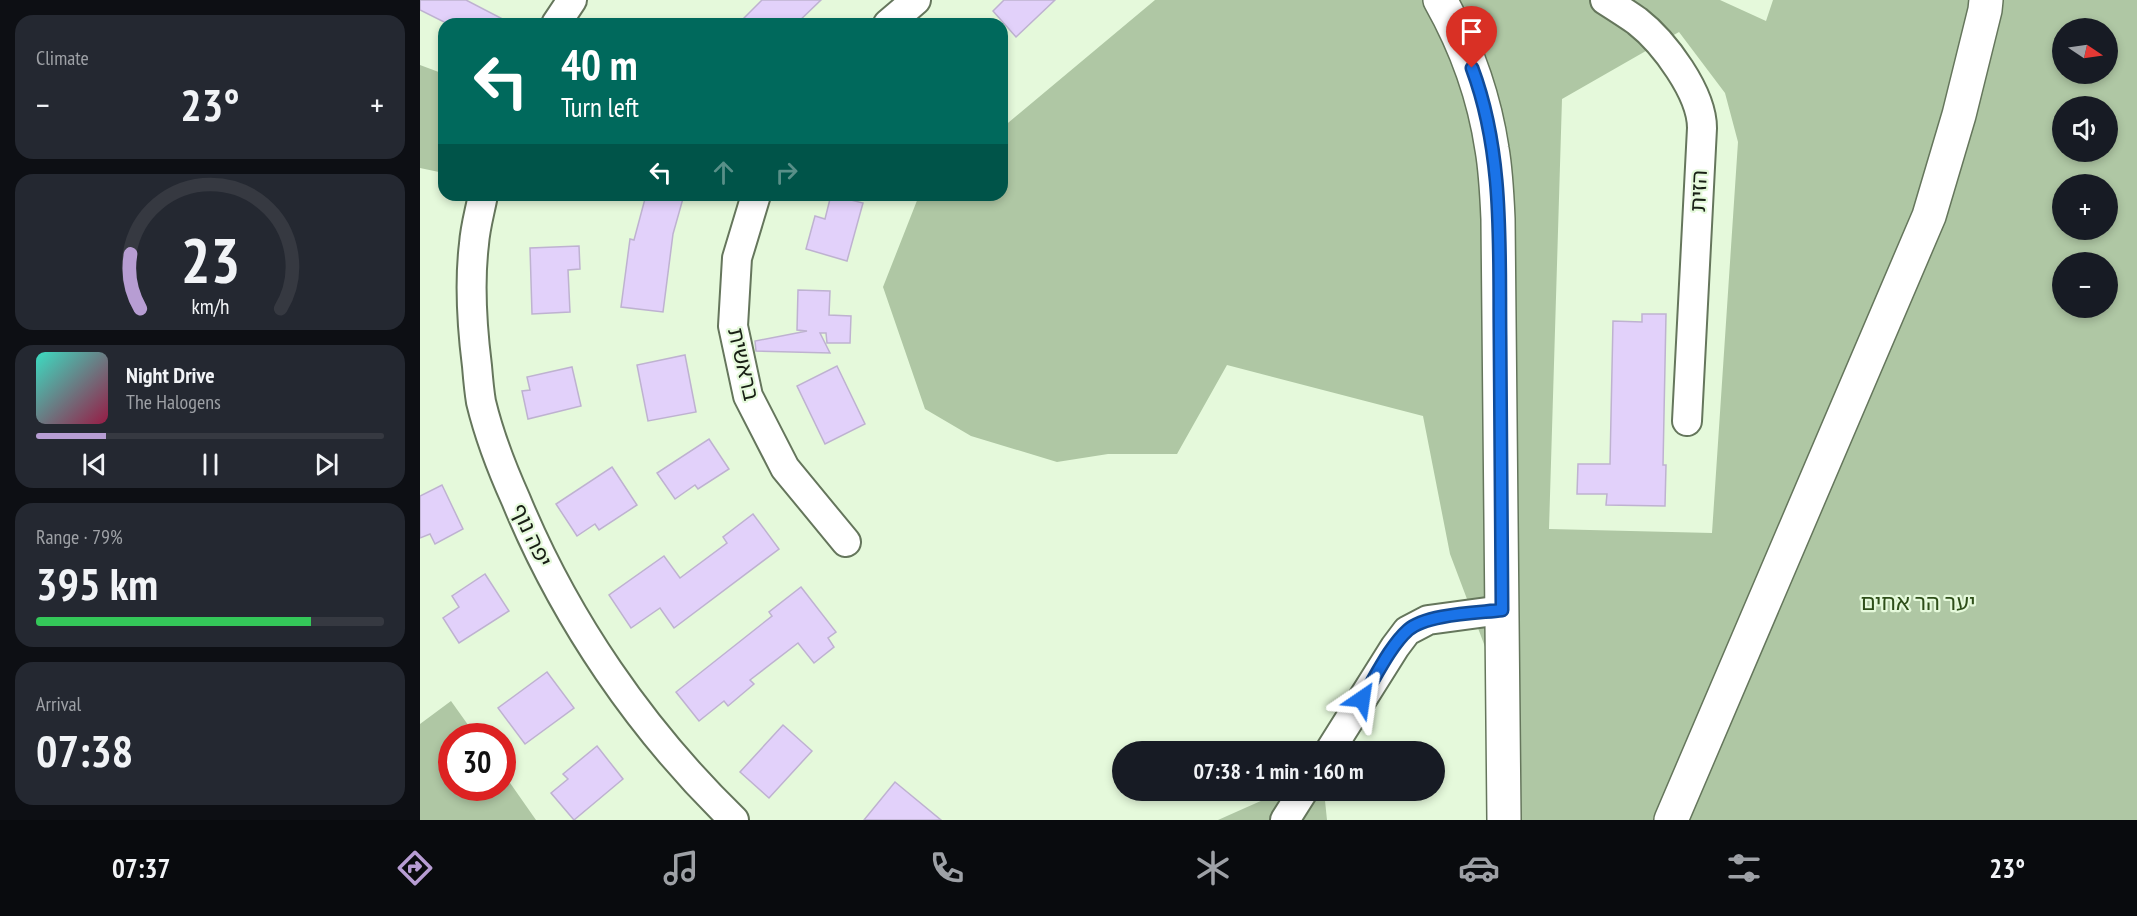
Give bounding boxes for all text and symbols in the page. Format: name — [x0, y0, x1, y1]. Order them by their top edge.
pin — [1446, 6, 1497, 68]
icon: arrive — [1455, 15, 1488, 48]
north arrow — [2052, 18, 2118, 84]
map controls — [2052, 18, 2118, 318]
text: 40 m — [561, 37, 638, 92]
icon: left — [462, 42, 540, 120]
text: Climate — [36, 45, 89, 71]
text: 23° — [180, 75, 240, 133]
text: − — [36, 83, 50, 126]
text: + — [370, 83, 384, 126]
text: Turn left — [561, 90, 639, 124]
button: sound — [2052, 96, 2118, 162]
icon: left — [644, 156, 677, 189]
icon: ahead — [707, 156, 740, 189]
icon: right — [770, 156, 803, 189]
street label: הזית — [1683, 169, 1713, 213]
button: + — [2052, 174, 2118, 240]
text: 23 — [180, 219, 240, 300]
button: − — [2052, 252, 2118, 318]
text: km/h — [191, 292, 229, 320]
street label: בראשית — [722, 325, 766, 403]
text: Night Drive — [126, 361, 215, 389]
text: The Halogens — [126, 389, 221, 415]
icon: previous — [78, 448, 111, 481]
icon: pause — [194, 448, 227, 481]
icon: next — [310, 448, 343, 481]
street label: יפה נוף — [505, 499, 559, 571]
text: Range · 79% — [36, 524, 123, 550]
text: 395 km — [36, 554, 158, 612]
park label: יער הר אחים — [1860, 588, 1976, 616]
position arrow — [1330, 667, 1394, 731]
text: Arrival — [36, 691, 81, 717]
text: 07:38 — [36, 721, 133, 779]
speed limit sign: 30 — [438, 723, 516, 801]
text: 07:38 · 1 min · 160 m — [1193, 757, 1364, 785]
icon: directions — [394, 847, 436, 889]
icon: music — [660, 847, 702, 889]
icon: phone — [926, 847, 968, 889]
icon: climate — [1192, 847, 1234, 889]
icon: car — [1458, 847, 1500, 889]
icon: filters — [1723, 847, 1765, 889]
text: 07:37 — [112, 851, 170, 885]
text: 23° — [1989, 851, 2025, 885]

